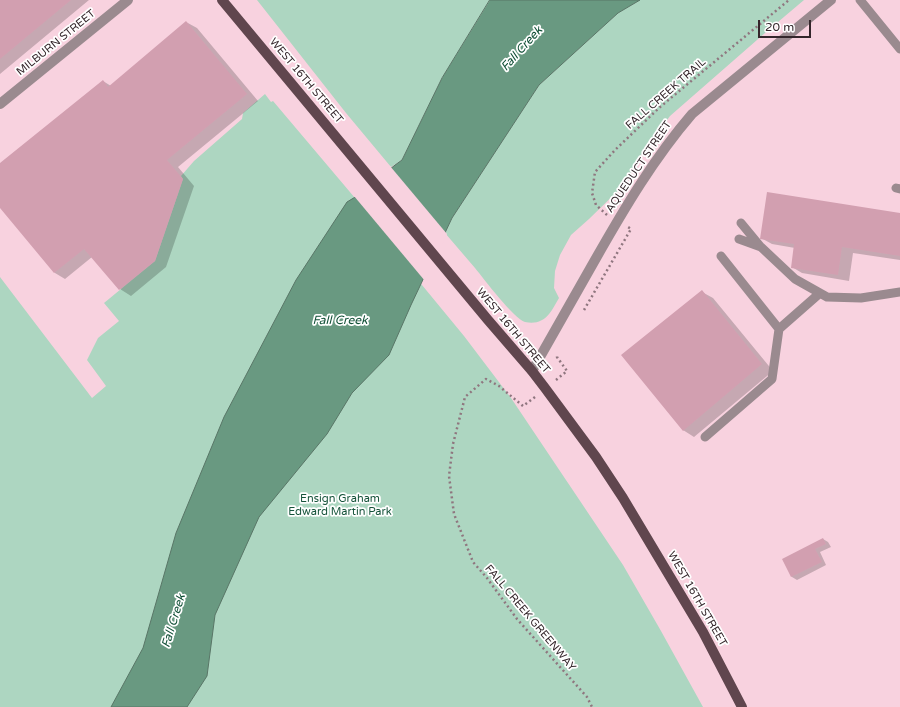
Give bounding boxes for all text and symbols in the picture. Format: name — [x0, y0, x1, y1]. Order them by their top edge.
street label: MILBURN STREET — [14, 7, 98, 79]
scale bar — [760, 12, 813, 38]
text: 20 m — [765, 20, 794, 34]
water label: Fall Creek — [498, 24, 546, 74]
street label: WEST 16TH STREET — [266, 36, 346, 126]
street label: FALL CREEK TRAIL — [623, 56, 709, 132]
street label: AQUEDUCT STREET — [603, 119, 675, 215]
street label: WEST 16TH STREET — [473, 286, 553, 376]
water label: Fall Creek — [312, 314, 368, 328]
park label: Ensign Graham Edward Martin Park — [288, 492, 392, 518]
street label: WEST 16TH STREET — [664, 549, 730, 649]
street label: FALL CREEK GREENWAY — [482, 562, 578, 674]
water label: Fall Creek — [159, 593, 189, 649]

